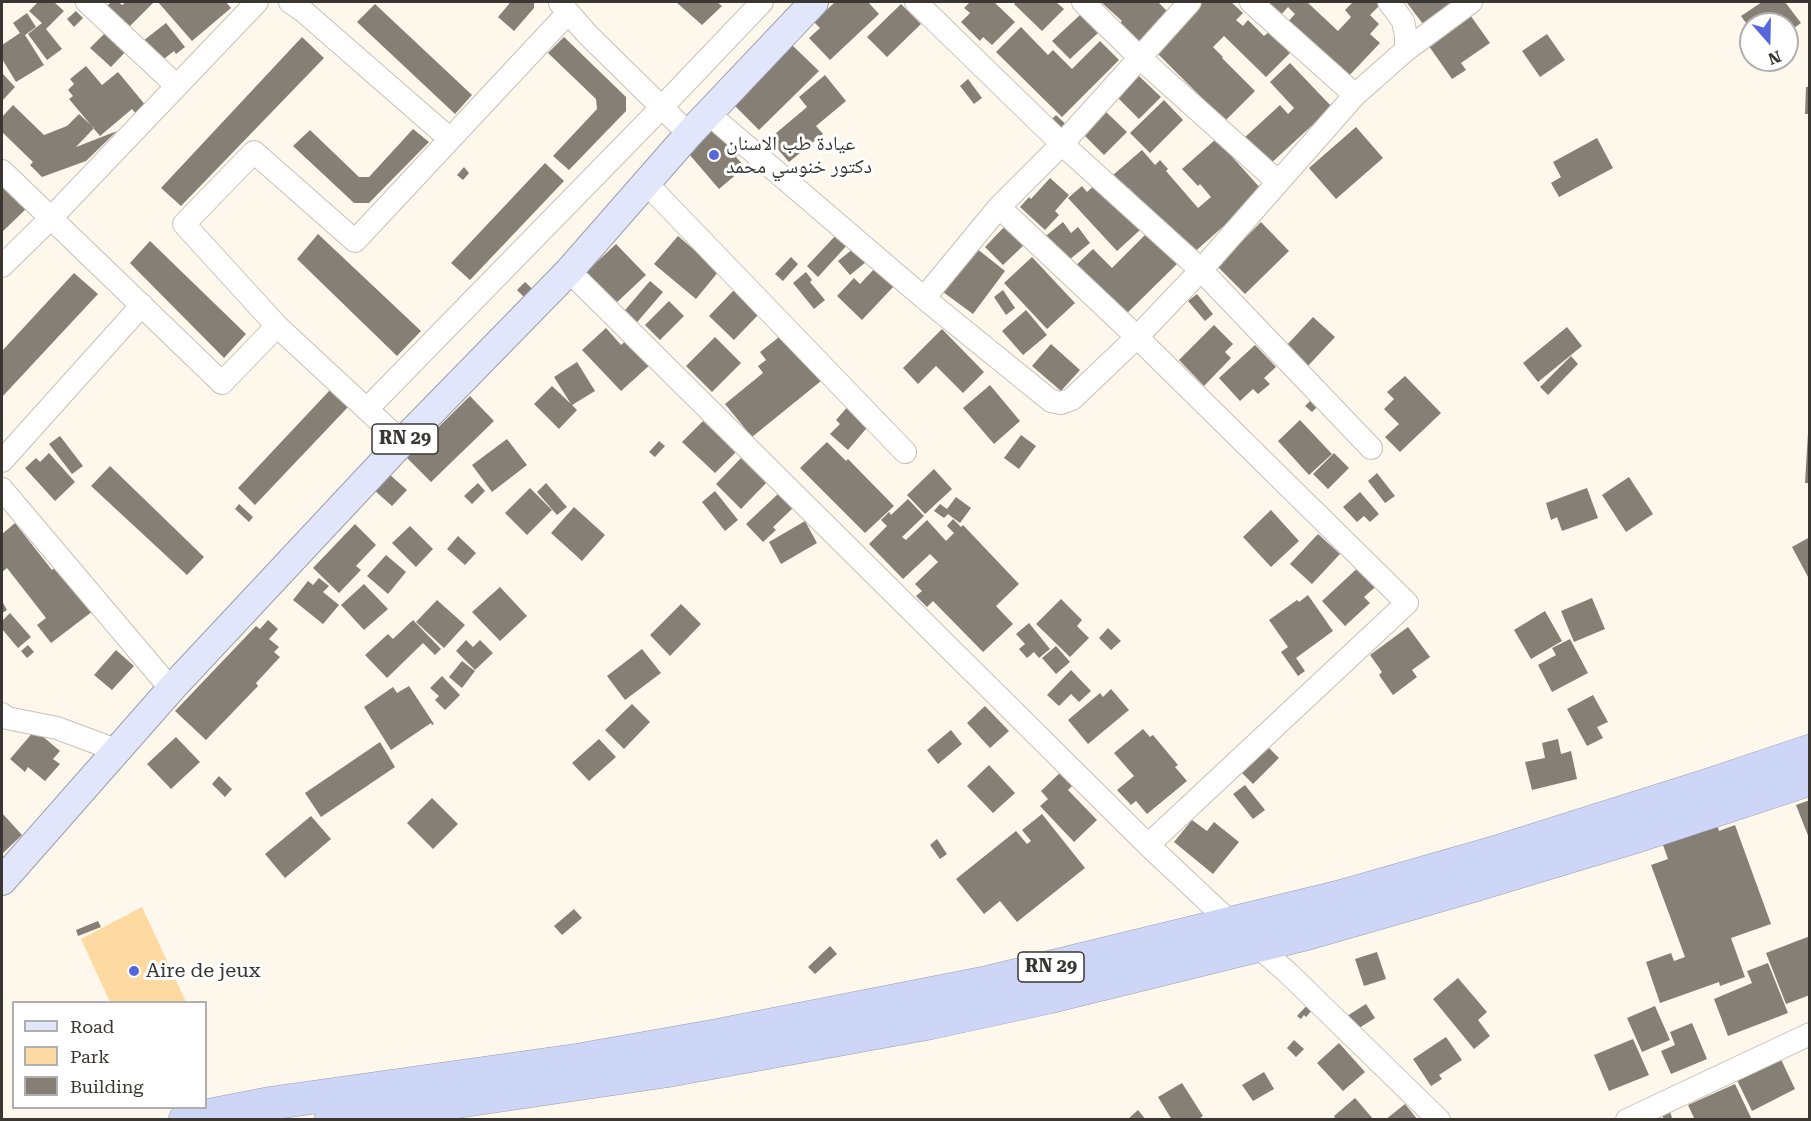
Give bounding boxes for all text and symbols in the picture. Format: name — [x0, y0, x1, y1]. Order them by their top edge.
north arrow — [1739, 12, 1799, 72]
text: N — [1766, 46, 1784, 69]
place label: عيادة طب الاسنان دكتور خنوسي محمد — [726, 132, 872, 179]
marker: عيادة طب الاسنان دكتور خنوسي محمد — [707, 148, 721, 162]
road number: RN 29 — [372, 424, 438, 454]
road number: RN 29 — [1018, 952, 1084, 982]
place label: Aire de jeux — [146, 959, 260, 983]
marker: Aire de jeux — [127, 964, 141, 978]
legend — [12, 1001, 207, 1109]
text: Road — [70, 1016, 114, 1037]
text: Park — [70, 1046, 110, 1067]
text: Building — [70, 1076, 144, 1097]

